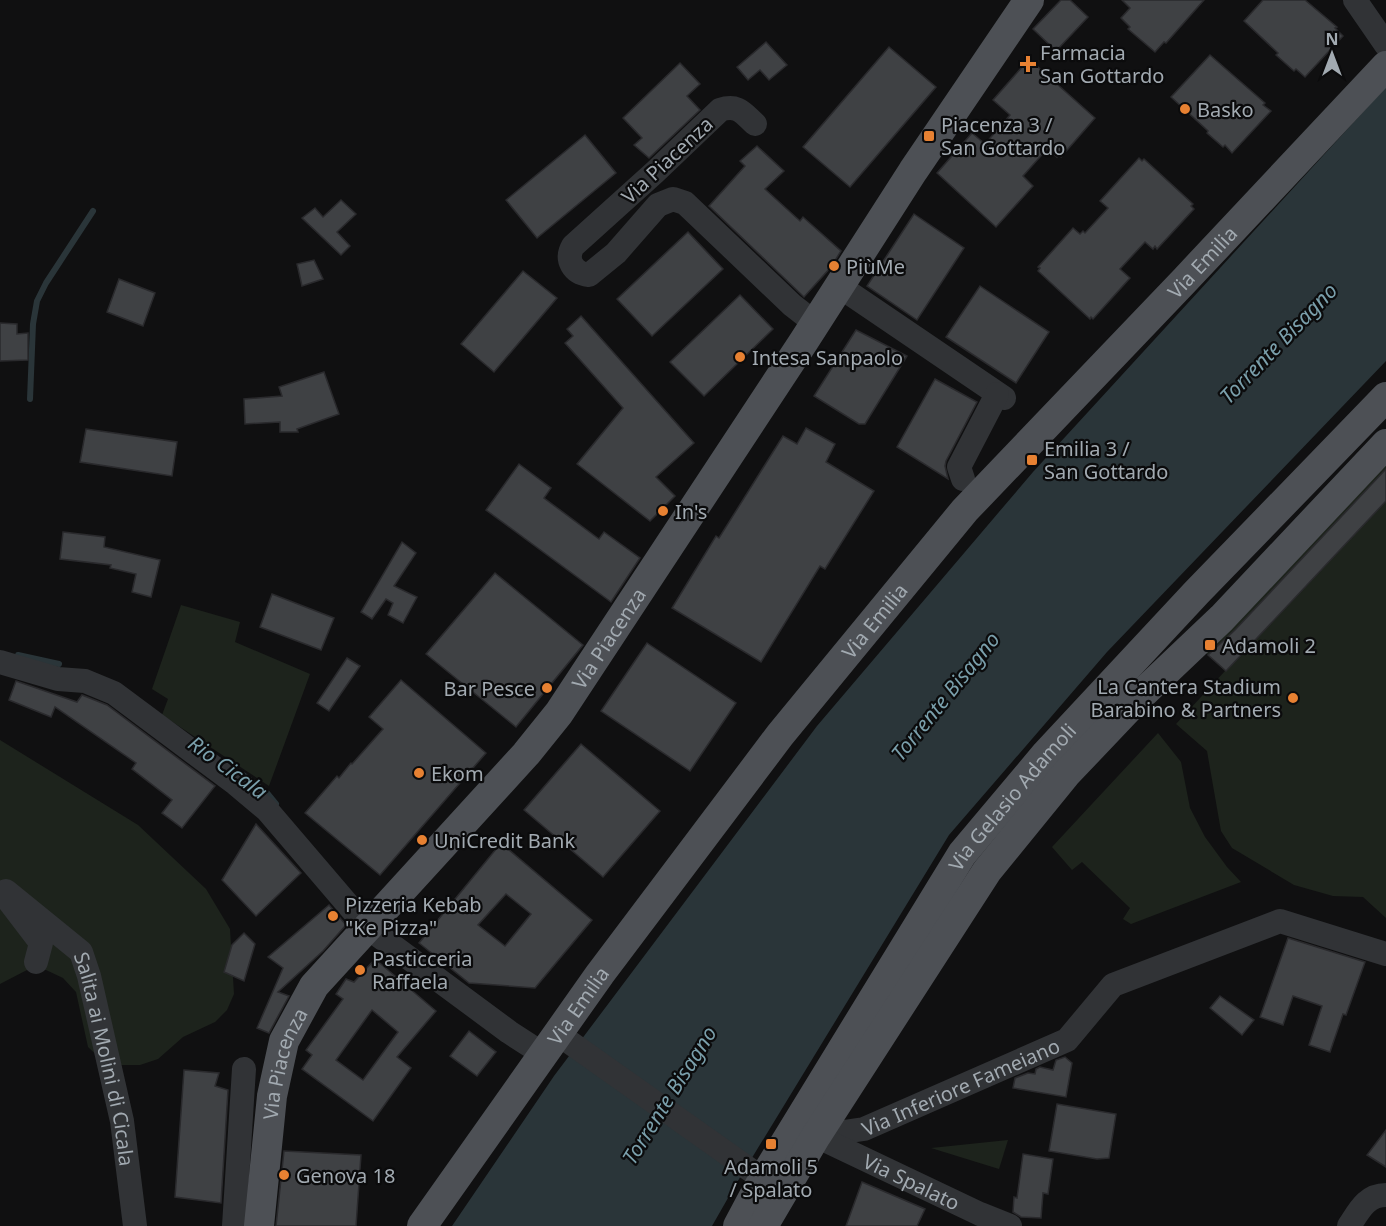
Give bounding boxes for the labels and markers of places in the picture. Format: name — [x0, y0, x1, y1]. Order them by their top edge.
place label: Farmacia San Gottardo — [1040, 39, 1164, 89]
marker: Farmacia San Gottardo — [1021, 57, 1035, 71]
place label: Basko — [1197, 96, 1254, 123]
marker: Basko — [1178, 102, 1192, 116]
place label: Piacenza 3 / San Gottardo — [941, 111, 1065, 161]
marker: Piacenza 3 / San Gottardo — [922, 129, 936, 143]
place label: PiùMe — [846, 253, 905, 280]
marker: PiùMe — [827, 259, 841, 273]
place label: Intesa Sanpaolo — [752, 344, 903, 371]
marker: Intesa Sanpaolo — [733, 350, 747, 364]
place label: Emilia 3 / San Gottardo — [1044, 435, 1168, 485]
marker: Emilia 3 / San Gottardo — [1025, 453, 1039, 467]
place label: In's — [675, 498, 707, 525]
marker: In's — [656, 504, 670, 518]
place label: Adamoli 2 — [1222, 632, 1316, 659]
marker: Adamoli 2 — [1203, 638, 1217, 652]
place label: La Cantera Stadium Barabino & Partners — [1090, 673, 1281, 723]
place label: Bar Pesce — [443, 675, 535, 702]
marker: Bar Pesce — [540, 681, 554, 695]
marker: La Cantera Stadium Barabino & Partners — [1286, 691, 1300, 705]
place label: Ekom — [431, 760, 484, 787]
marker: Ekom — [412, 766, 426, 780]
place label: UniCredit Bank — [434, 827, 575, 854]
marker: UniCredit Bank — [415, 833, 429, 847]
place label: Pizzeria Kebab "Ke Pizza" — [345, 891, 482, 941]
marker: Pizzeria Kebab "Ke Pizza" — [326, 909, 340, 923]
place label: Pasticceria Raffaela — [372, 945, 472, 995]
marker: Pasticceria Raffaela — [353, 963, 367, 977]
marker: Adamoli 5 / Spalato — [764, 1137, 778, 1151]
place label: Adamoli 5 / Spalato — [724, 1153, 818, 1203]
place label: Genova 18 — [296, 1162, 395, 1189]
marker: Genova 18 — [277, 1168, 291, 1182]

